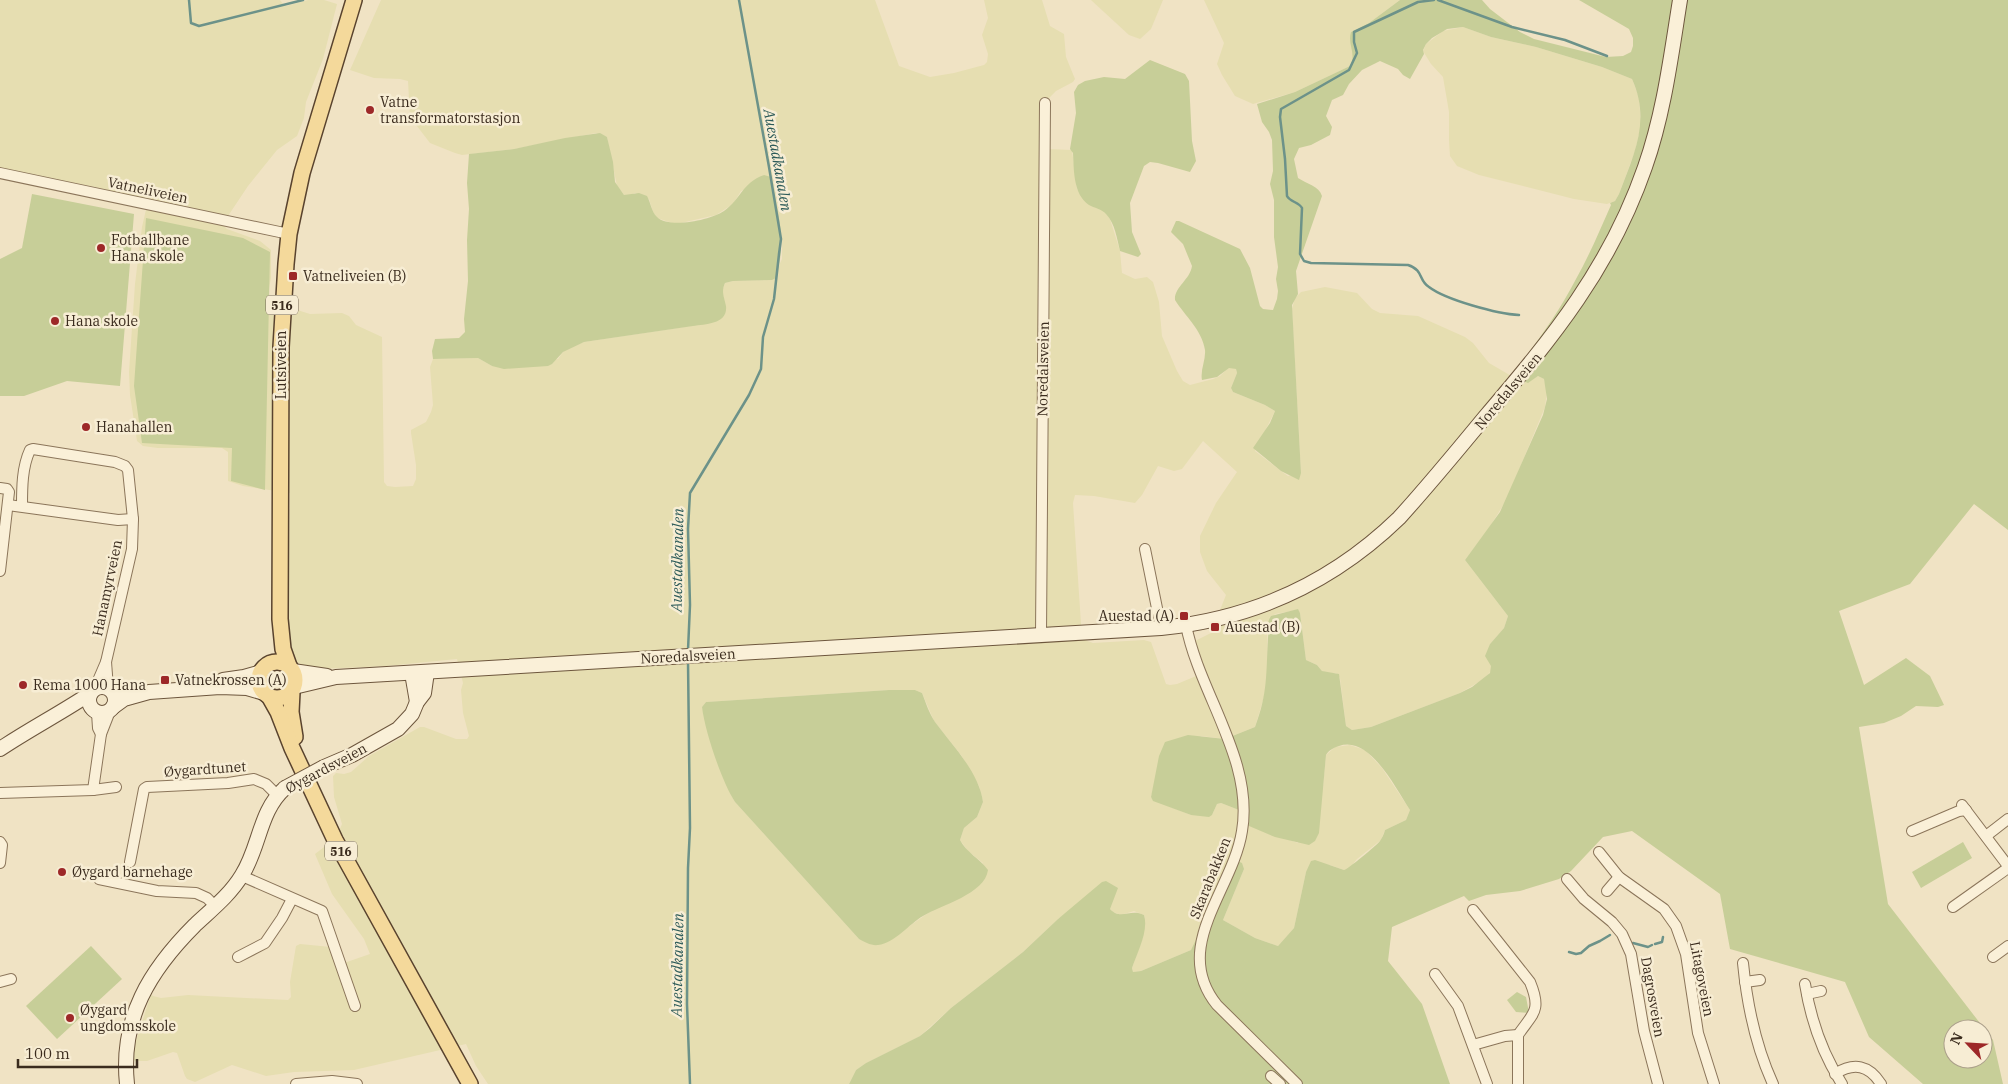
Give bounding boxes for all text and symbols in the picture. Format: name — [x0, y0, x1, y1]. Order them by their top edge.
place label: Vatne transformatorstasjon — [380, 93, 520, 127]
marker: Vatne transformatorstasjon — [364, 104, 376, 116]
water label: Auestadkanalen — [759, 106, 796, 213]
street label: Vatneliveien — [106, 173, 190, 207]
place label: Fotballbane Hana skole — [111, 231, 189, 265]
marker: Fotballbane Hana skole — [95, 242, 107, 254]
place label: Vatneliveien (B) — [303, 267, 406, 285]
marker: Vatneliveien (B) — [287, 270, 299, 282]
road number: 516 — [266, 296, 298, 314]
place label: Hana skole — [65, 312, 138, 330]
marker: Hana skole — [49, 315, 61, 327]
street label: Noredalsveien — [1033, 321, 1053, 417]
street label: Lutsiveien — [272, 331, 290, 399]
street label: Noredalsveien — [1470, 349, 1546, 433]
place label: Hanahallen — [96, 418, 173, 436]
marker: Hanahallen — [80, 421, 92, 433]
water label: Auestadkanalen — [667, 508, 687, 613]
street label: Hanamyrveien — [88, 538, 126, 638]
place label: Auestad (A) — [1099, 607, 1174, 625]
marker: Auestad (A) — [1178, 610, 1190, 622]
place label: Auestad (B) — [1225, 618, 1300, 636]
marker: Auestad (B) — [1209, 621, 1221, 633]
street label: Noredalsveien — [640, 645, 736, 667]
place label: Vatnekrossen (A) — [175, 671, 287, 689]
marker: Vatnekrossen (A) — [159, 674, 171, 686]
place label: Rema 1000 Hana — [33, 676, 146, 694]
marker: Rema 1000 Hana — [17, 679, 29, 691]
street label: Øygardsveien — [282, 739, 370, 797]
street label: Øygardtunet — [163, 757, 247, 781]
street label: Skarabakken — [1185, 834, 1235, 921]
road number: 516 — [325, 841, 357, 860]
place label: Øygard barnehage — [72, 863, 193, 881]
marker: Øygard barnehage — [56, 866, 68, 878]
water label: Auestadkanalen — [667, 913, 687, 1018]
street label: Litagoveien — [1686, 940, 1718, 1018]
street label: Dagrosveien — [1637, 955, 1669, 1039]
place label: Øygard ungdomsskole — [80, 1001, 176, 1035]
marker: Øygard ungdomsskole — [64, 1012, 76, 1024]
north arrow — [1943, 1019, 1993, 1069]
text: N — [1946, 1030, 1967, 1047]
scale bar — [18, 1036, 136, 1068]
text: 100 m — [25, 1044, 70, 1063]

